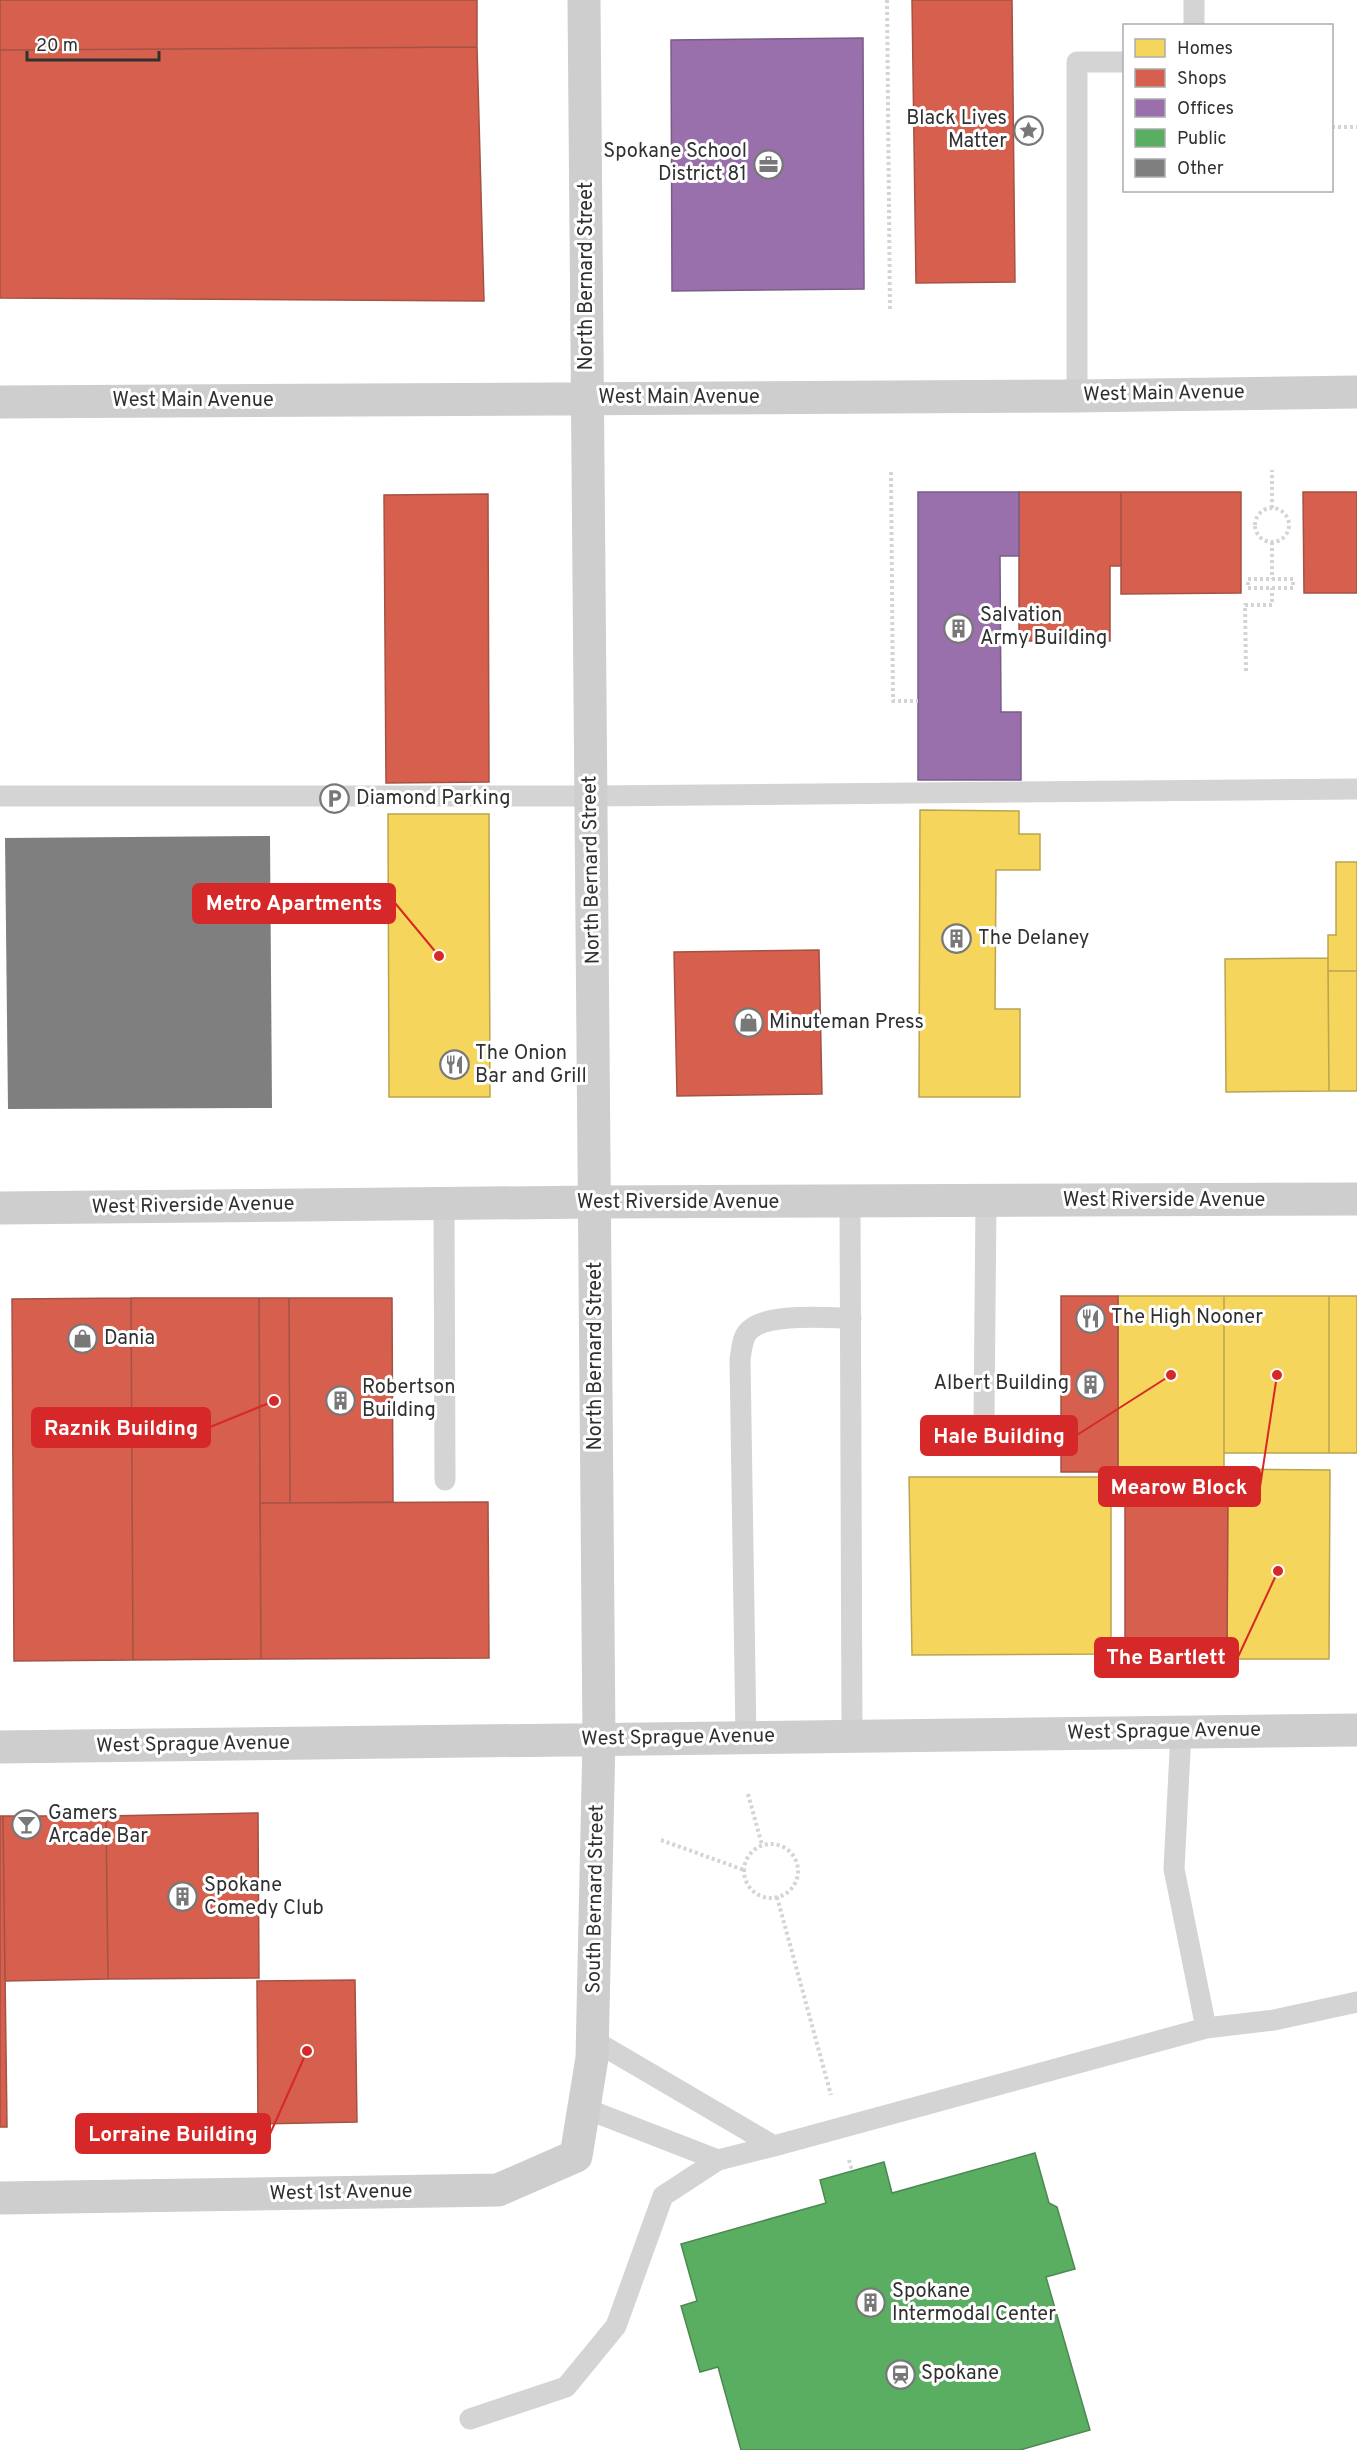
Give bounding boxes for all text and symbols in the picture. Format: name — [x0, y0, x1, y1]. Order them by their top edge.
scale bar — [27, 24, 159, 62]
legend — [1123, 24, 1333, 192]
text: 20 m — [36, 35, 78, 58]
text: Homes — [1177, 38, 1233, 61]
text: Shops — [1177, 68, 1227, 91]
text: Offices — [1177, 98, 1234, 121]
place label: Black Lives Matter — [906, 106, 1007, 155]
place icon: Black Lives Matter — [1012, 115, 1044, 147]
text: Public — [1177, 128, 1227, 151]
place label: Spokane School District 81 — [603, 139, 747, 188]
office icon: Spokane School District 81 — [752, 148, 784, 180]
text: Other — [1177, 158, 1224, 181]
street label: North Bernard Street — [574, 182, 600, 370]
street label: West Main Avenue — [1083, 380, 1245, 408]
street label: West Main Avenue — [598, 385, 760, 411]
street label: West Main Avenue — [112, 388, 274, 414]
place label: Salvation Army Building — [980, 603, 1107, 652]
building icon: Salvation Army Building — [943, 612, 975, 644]
street label: North Bernard Street — [577, 775, 607, 965]
parking icon: Diamond Parking — [319, 783, 351, 815]
place label: Diamond Parking — [356, 786, 510, 812]
callout: Metro Apartments — [193, 884, 395, 923]
text: Metro Apartments — [206, 891, 382, 918]
building icon: The Delaney — [941, 923, 973, 955]
place label: The Delaney — [978, 926, 1089, 952]
shop icon: Minuteman Press — [732, 1007, 764, 1039]
place label: Minuteman Press — [769, 1010, 924, 1036]
place label: The Onion Bar and Grill — [475, 1041, 587, 1090]
restaurant icon: The Onion Bar and Grill — [438, 1049, 470, 1081]
street label: West Riverside Avenue — [1063, 1188, 1265, 1214]
street label: West Riverside Avenue — [577, 1190, 779, 1216]
street label: West Riverside Avenue — [91, 1191, 295, 1221]
street label: North Bernard Street — [583, 1262, 609, 1450]
restaurant icon: The High Nooner — [1074, 1302, 1106, 1334]
place label: The High Nooner — [1111, 1305, 1263, 1331]
shop icon: Dania — [67, 1323, 99, 1355]
place label: Dania — [104, 1326, 155, 1352]
building icon: Albert Building — [1074, 1368, 1106, 1400]
place label: Albert Building — [933, 1371, 1069, 1397]
place label: Robertson Building — [362, 1375, 455, 1424]
building icon: Robertson Building — [325, 1384, 357, 1416]
callout: Raznik Building — [32, 1408, 210, 1447]
text: Raznik Building — [44, 1416, 198, 1443]
callout: Hale Building — [921, 1416, 1077, 1455]
text: Hale Building — [933, 1424, 1065, 1451]
callout: Mearow Block — [1099, 1467, 1260, 1506]
text: Mearow Block — [1110, 1475, 1248, 1502]
callout: The Bartlett — [1095, 1638, 1238, 1677]
text: The Bartlett — [1106, 1645, 1226, 1672]
street label: West Sprague Avenue — [1067, 1717, 1261, 1747]
street label: West Sprague Avenue — [581, 1723, 775, 1753]
street label: West Sprague Avenue — [96, 1730, 290, 1760]
place label: Gamers Arcade Bar — [48, 1801, 148, 1850]
street label: South Bernard Street — [581, 1804, 611, 1994]
bar icon: Gamers Arcade Bar — [11, 1809, 43, 1841]
place label: Spokane Comedy Club — [204, 1873, 324, 1922]
building icon: Spokane Comedy Club — [167, 1881, 199, 1913]
callout: Lorraine Building — [76, 2114, 270, 2153]
text: Lorraine Building — [88, 2122, 258, 2149]
street label: West 1st Avenue — [269, 2179, 413, 2207]
place label: Spokane Intermodal Center — [892, 2279, 1056, 2328]
building icon: Spokane Intermodal Center — [855, 2287, 887, 2319]
station icon: Spokane — [884, 2358, 916, 2390]
place label: Spokane — [921, 2361, 999, 2387]

